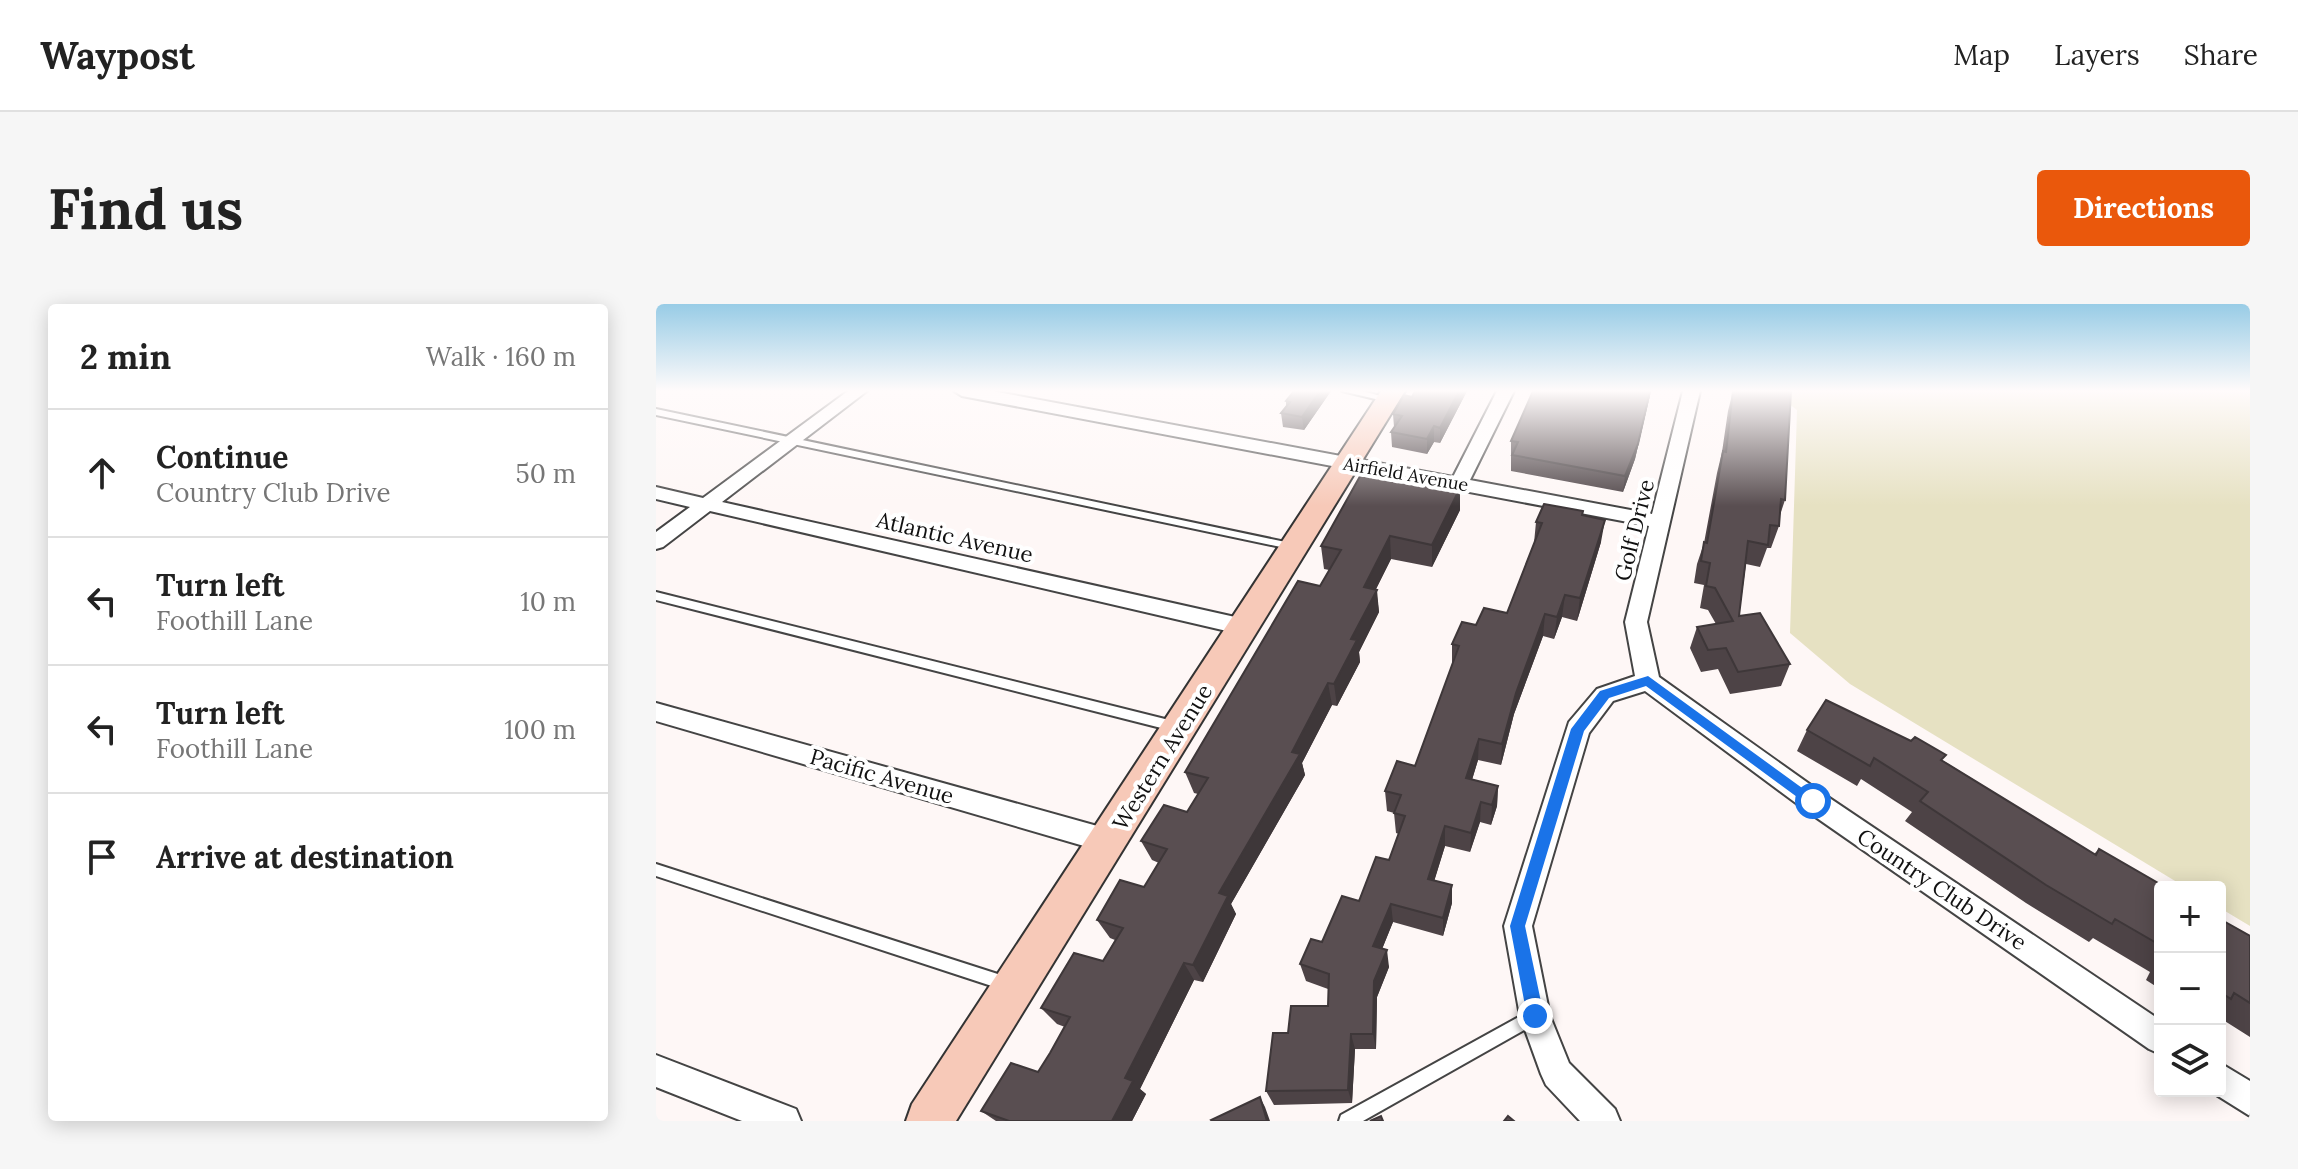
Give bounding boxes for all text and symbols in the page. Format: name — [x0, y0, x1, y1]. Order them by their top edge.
text: Waypost — [40, 31, 195, 79]
text: Map — [1953, 37, 2010, 73]
text: Layers — [2054, 37, 2140, 73]
text: Share — [2184, 37, 2258, 73]
button: Directions — [2037, 170, 2250, 246]
text: Find us — [48, 173, 243, 244]
text: 2 min — [80, 335, 171, 378]
text: Walk · 160 m — [426, 340, 576, 373]
text: Continue — [156, 438, 288, 476]
icon: ahead — [80, 451, 124, 495]
street label: Airfield Avenue — [1341, 452, 1471, 496]
text: 50 m — [516, 457, 576, 490]
text: Country Club Drive — [156, 476, 391, 509]
street label: Golf Drive — [1608, 476, 1660, 584]
street label: Atlantic Avenue — [873, 505, 1036, 569]
text: Turn left — [156, 566, 284, 604]
icon: left — [80, 579, 124, 623]
text: 10 m — [520, 585, 576, 618]
text: Foothill Lane — [156, 604, 313, 637]
street label: Western Avenue — [1106, 679, 1218, 835]
text: Turn left — [156, 694, 284, 732]
icon: left — [80, 707, 124, 751]
text: 100 m — [504, 713, 576, 746]
text: Foothill Lane — [156, 732, 313, 765]
street label: Pacific Avenue — [807, 742, 957, 810]
route start — [1795, 783, 1831, 819]
street label: Country Club Drive — [1852, 822, 2032, 956]
icon: arrive — [80, 835, 124, 879]
text: Arrive at destination — [156, 838, 454, 876]
map controls — [2154, 881, 2226, 1097]
button: + — [2154, 881, 2226, 953]
button: − — [2154, 953, 2226, 1025]
route end — [1517, 998, 1553, 1034]
button: layers — [2154, 1025, 2226, 1097]

